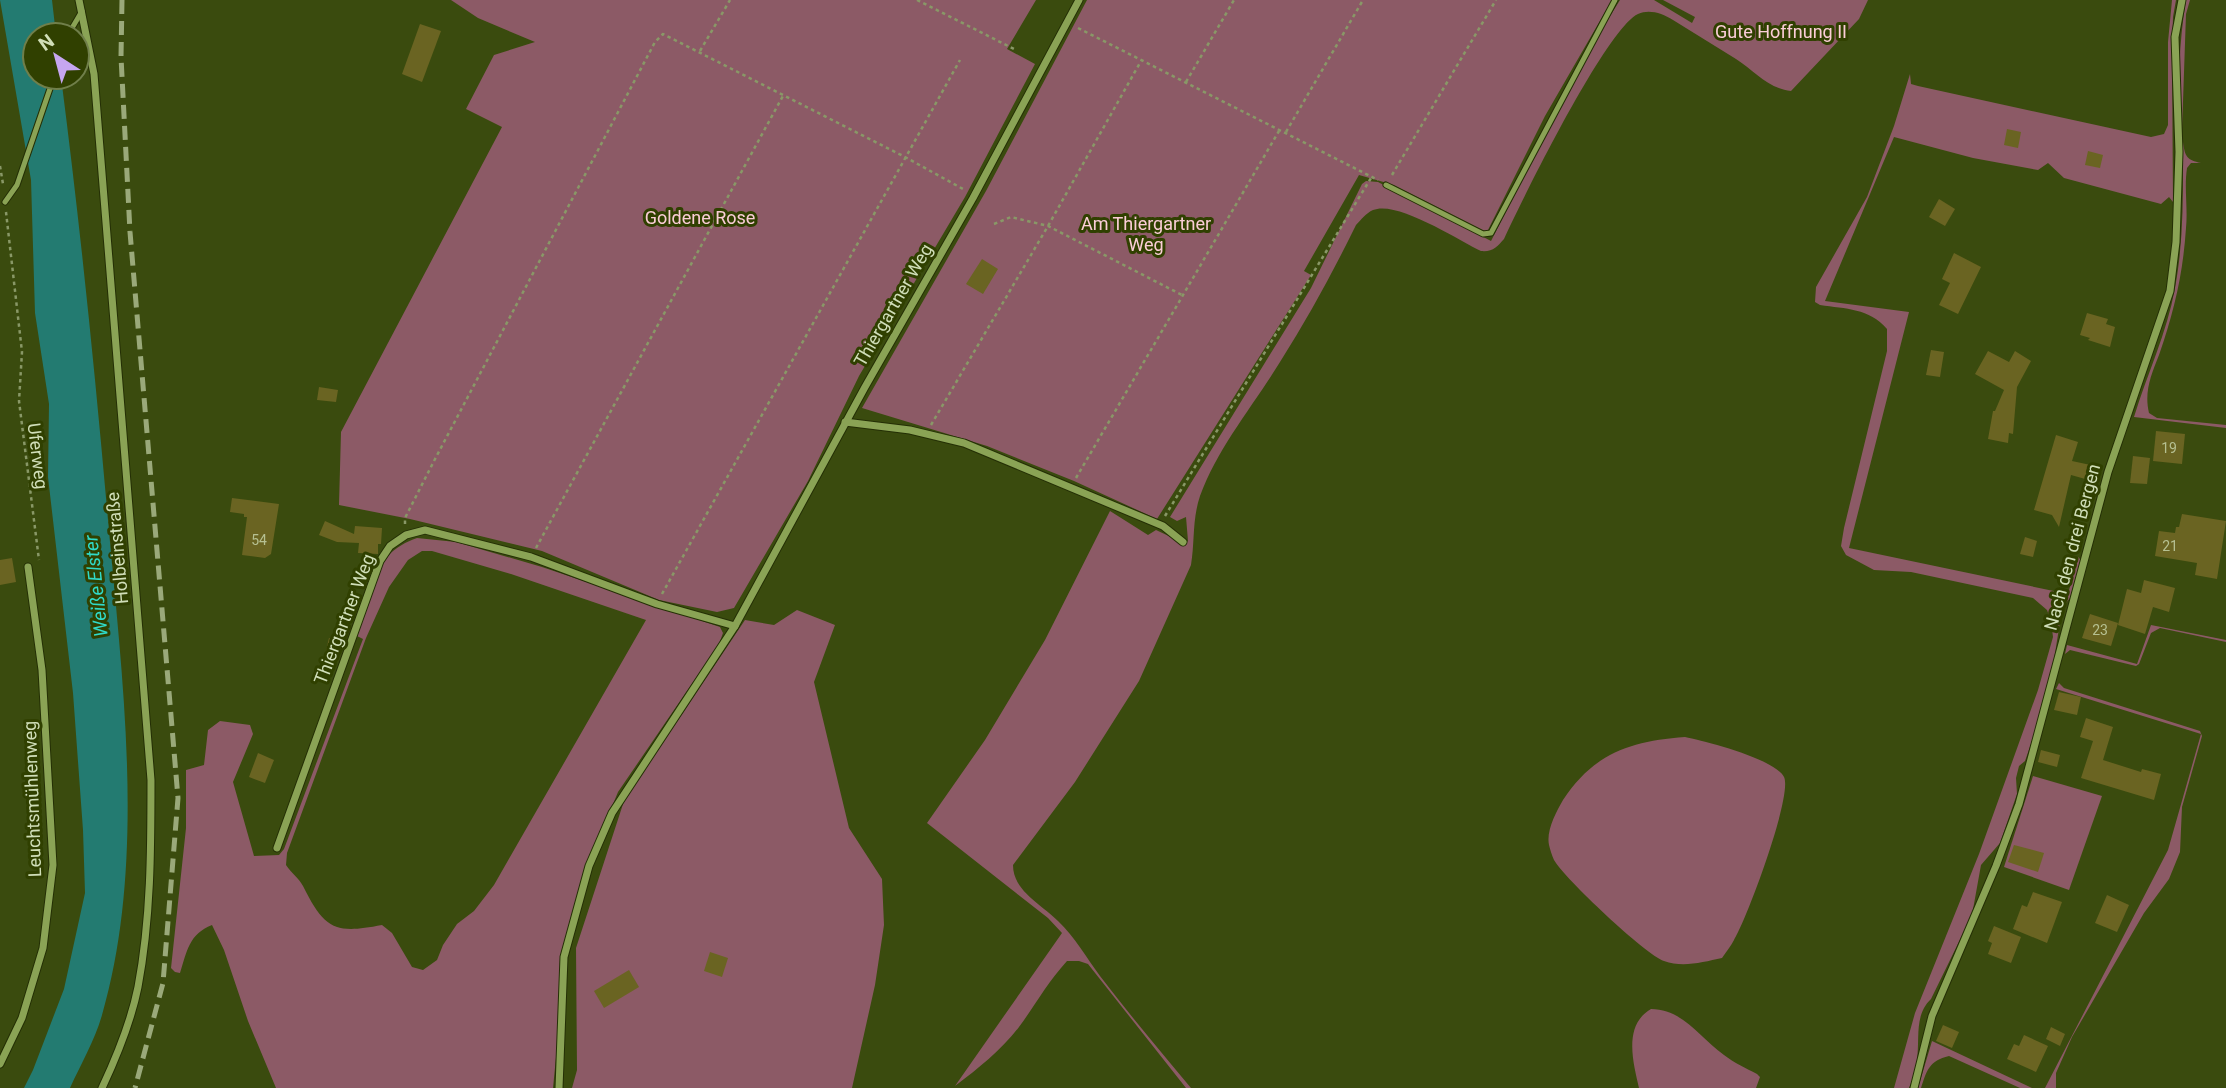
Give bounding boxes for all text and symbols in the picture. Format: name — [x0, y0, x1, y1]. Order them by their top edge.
north arrow — [21, 21, 91, 91]
park label: Gute Hoffnung II — [1715, 21, 1847, 42]
text: N — [34, 29, 58, 56]
park label: Goldene Rose — [645, 207, 755, 228]
park label: Am Thiergartner Weg — [1081, 213, 1211, 255]
street label: Thiergartner Weg — [849, 240, 937, 370]
street label: Uferweg — [24, 422, 52, 490]
house number: 19 — [2161, 440, 2177, 456]
street label: Nach den drei Bergen — [2040, 462, 2104, 632]
street label: Holbeinstraße — [102, 491, 132, 605]
house number: 54 — [251, 532, 267, 548]
water label: Weiße Elster — [79, 533, 113, 638]
house number: 21 — [2162, 538, 2178, 554]
street label: Thiergartner Weg — [309, 551, 379, 687]
house number: 23 — [2092, 622, 2108, 638]
street label: Leuchtsmühlenweg — [19, 721, 45, 877]

